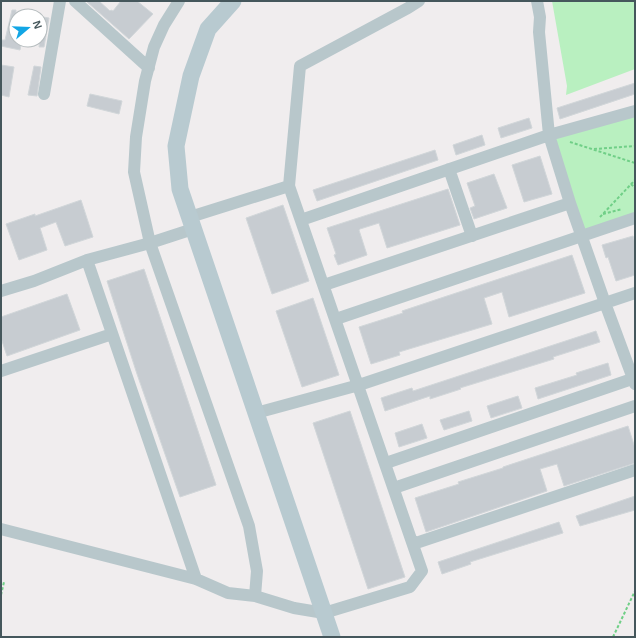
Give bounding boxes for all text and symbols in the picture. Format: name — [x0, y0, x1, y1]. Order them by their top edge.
north arrow — [8, 8, 48, 48]
text: N — [30, 19, 44, 31]

